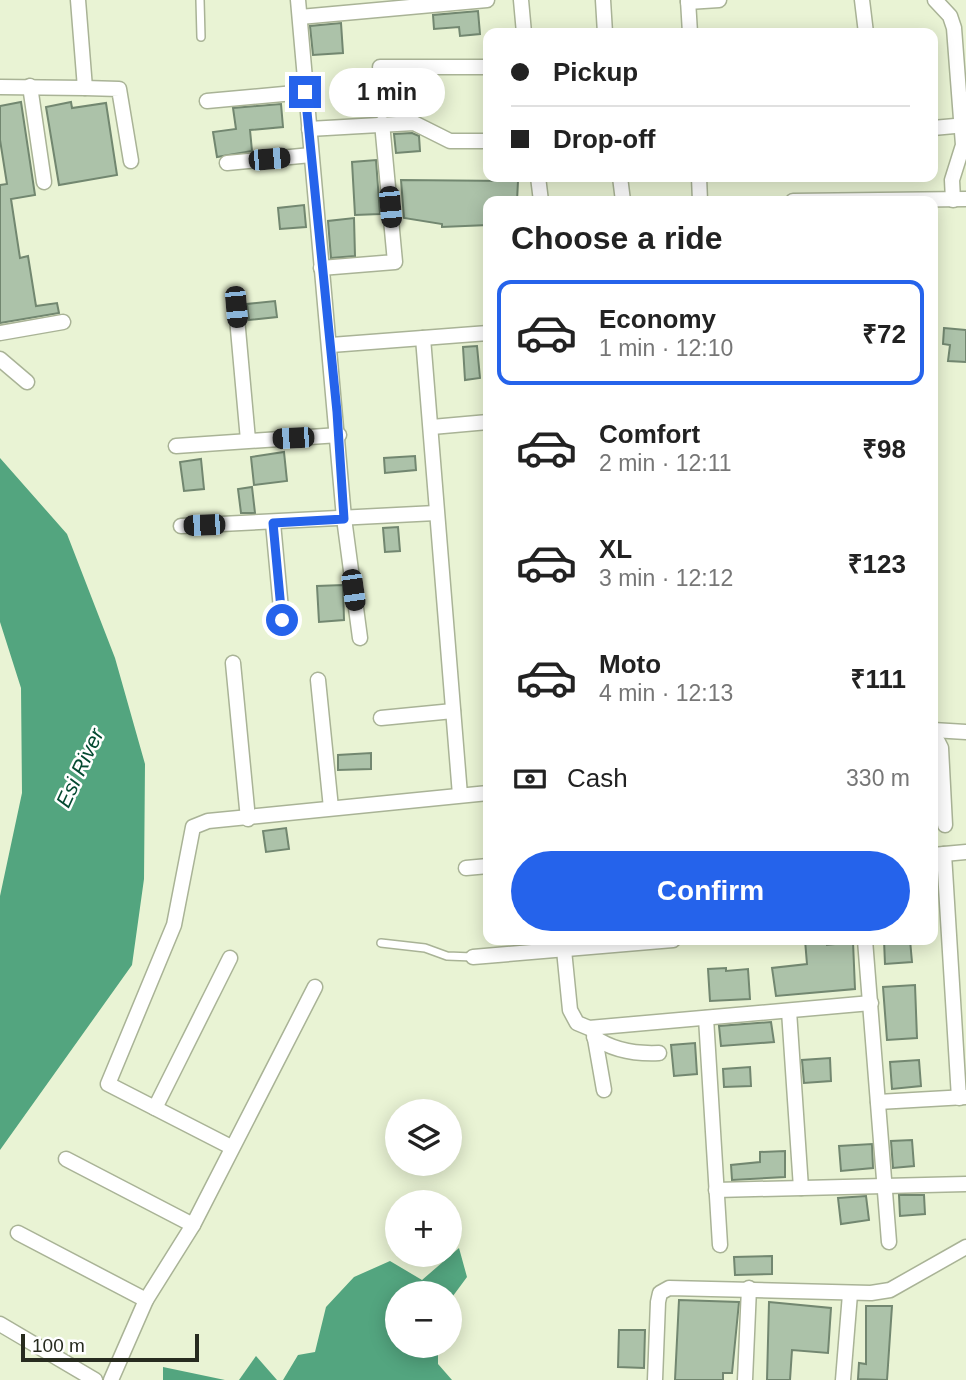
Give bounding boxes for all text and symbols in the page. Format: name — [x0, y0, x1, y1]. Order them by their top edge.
text: Pickup — [553, 57, 638, 87]
callout: 1 min — [330, 68, 445, 116]
route end — [289, 76, 321, 108]
text: 1 min — [357, 79, 417, 105]
text: Drop-off — [553, 124, 656, 154]
car — [248, 147, 291, 171]
car — [378, 185, 403, 229]
text: Choose a ride — [511, 220, 723, 256]
car — [224, 285, 249, 329]
icon: car — [515, 301, 578, 364]
text: Economy — [599, 304, 716, 334]
text: ₹72 — [862, 319, 906, 349]
text: 1 min · 12:10 — [599, 335, 733, 361]
icon: car — [515, 416, 578, 479]
text: Comfort — [599, 419, 700, 449]
car — [272, 426, 315, 450]
text: ₹98 — [862, 434, 906, 464]
text: 2 min · 12:11 — [599, 450, 732, 476]
car — [183, 514, 226, 536]
icon: car — [515, 531, 578, 594]
text: XL — [599, 534, 632, 564]
text: ₹123 — [848, 549, 906, 579]
text: 3 min · 12:12 — [599, 565, 733, 591]
car — [340, 568, 367, 612]
route start — [266, 604, 298, 636]
icon: car — [515, 646, 578, 709]
text: Moto — [599, 649, 661, 679]
text: ₹111 — [851, 664, 906, 694]
text: 4 min · 12:13 — [599, 680, 733, 706]
water label: Esi River — [51, 724, 108, 811]
icon: cash — [511, 760, 549, 798]
text: Cash — [567, 763, 628, 793]
text: 330 m — [846, 765, 910, 791]
button: Confirm — [511, 851, 910, 931]
map controls — [385, 1099, 462, 1358]
button: layers — [385, 1099, 462, 1176]
button: + — [385, 1190, 462, 1267]
button: − — [385, 1281, 462, 1358]
scale bar — [21, 1331, 200, 1363]
text: 100 m — [32, 1335, 85, 1356]

